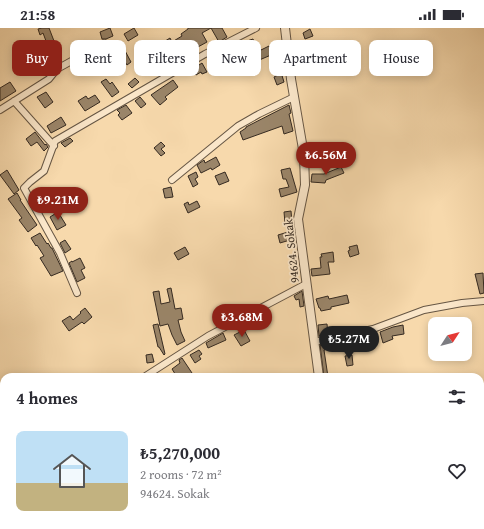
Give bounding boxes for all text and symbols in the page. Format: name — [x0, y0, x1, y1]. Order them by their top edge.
text: 21:58 — [20, 4, 55, 25]
chip: Buy — [12, 40, 62, 76]
chip: Rent — [70, 40, 126, 76]
chip: Filters — [134, 40, 199, 76]
chip: New — [207, 40, 261, 76]
chip: Apartment — [269, 40, 361, 76]
chip: House — [369, 40, 433, 76]
pin: ₺6.56M — [293, 142, 359, 176]
text: ₺6.56M — [305, 145, 347, 164]
pin: ₺9.21M — [25, 187, 91, 221]
text: ₺9.21M — [37, 190, 79, 209]
street label: 94624. Sokak — [279, 217, 303, 284]
pin: ₺3.68M — [209, 304, 275, 338]
text: ₺3.68M — [221, 307, 263, 326]
north arrow — [428, 317, 472, 361]
map controls — [428, 317, 472, 361]
pin: ₺5.27M — [316, 326, 382, 360]
text: ₺5.27M — [328, 329, 370, 348]
text: 4 homes — [16, 385, 78, 410]
icon: filters — [446, 386, 468, 408]
text: ₺5,270,000 — [140, 440, 220, 465]
icon: home — [48, 447, 96, 495]
icon: heart — [446, 460, 468, 482]
text: 2 rooms · 72 m² — [140, 465, 222, 484]
text: 94624. Sokak — [140, 484, 210, 503]

